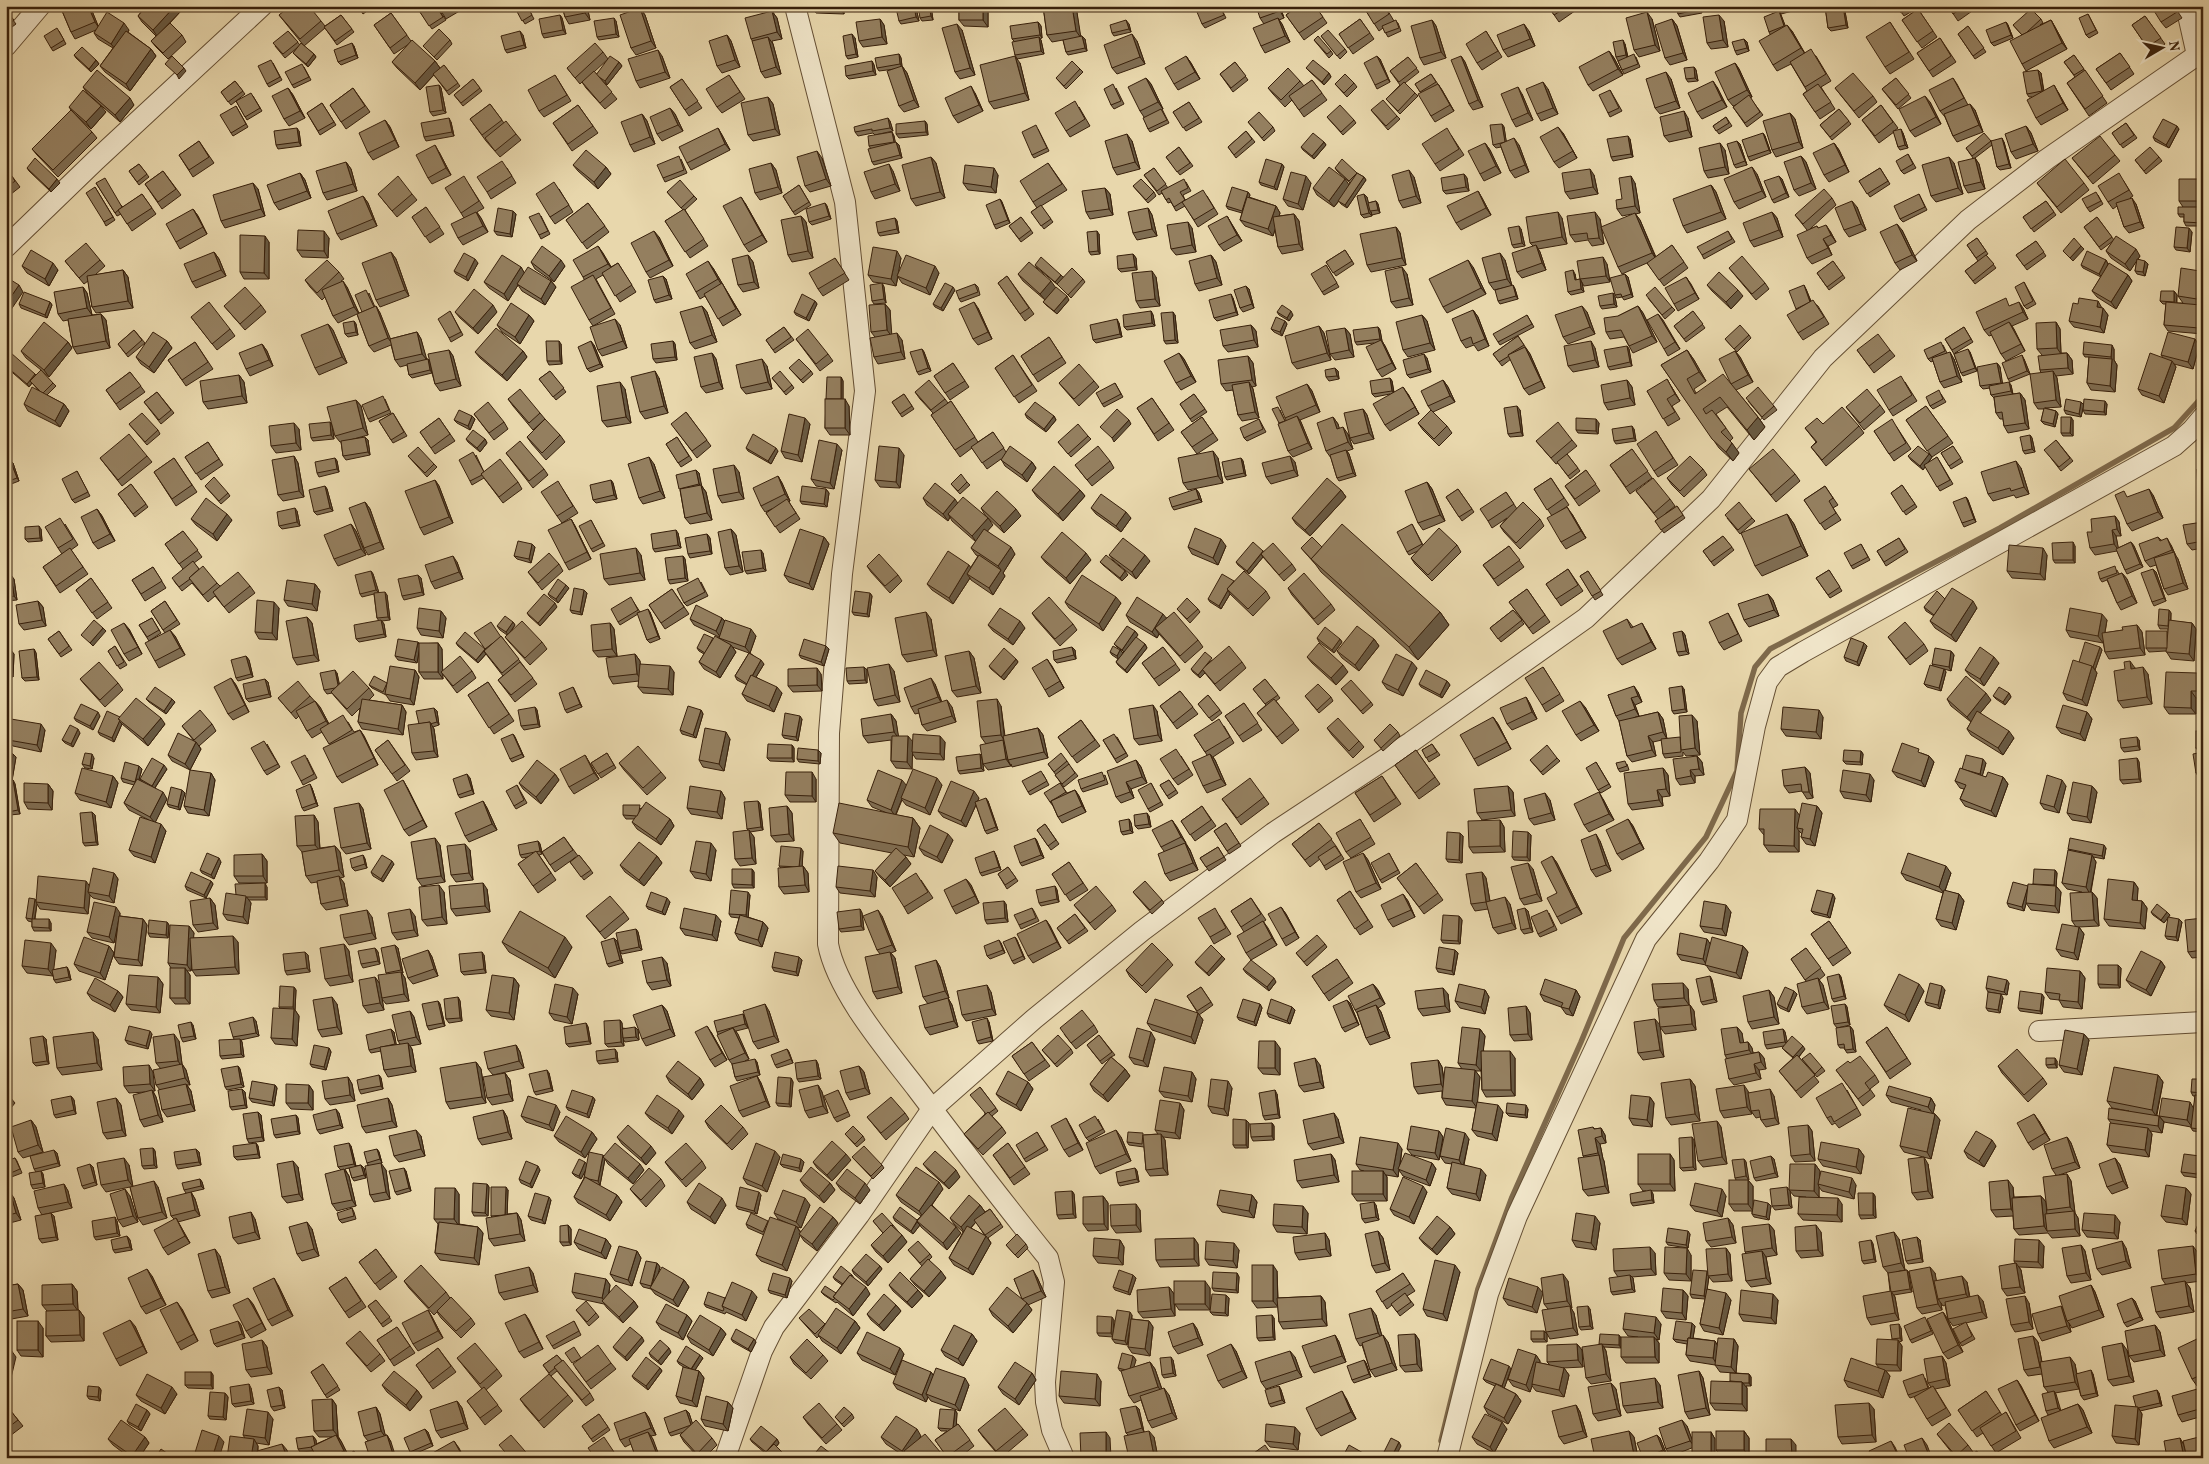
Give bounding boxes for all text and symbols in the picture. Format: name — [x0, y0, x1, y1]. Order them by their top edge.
north arrow — [2136, 22, 2186, 72]
text: N — [2163, 40, 2184, 53]

